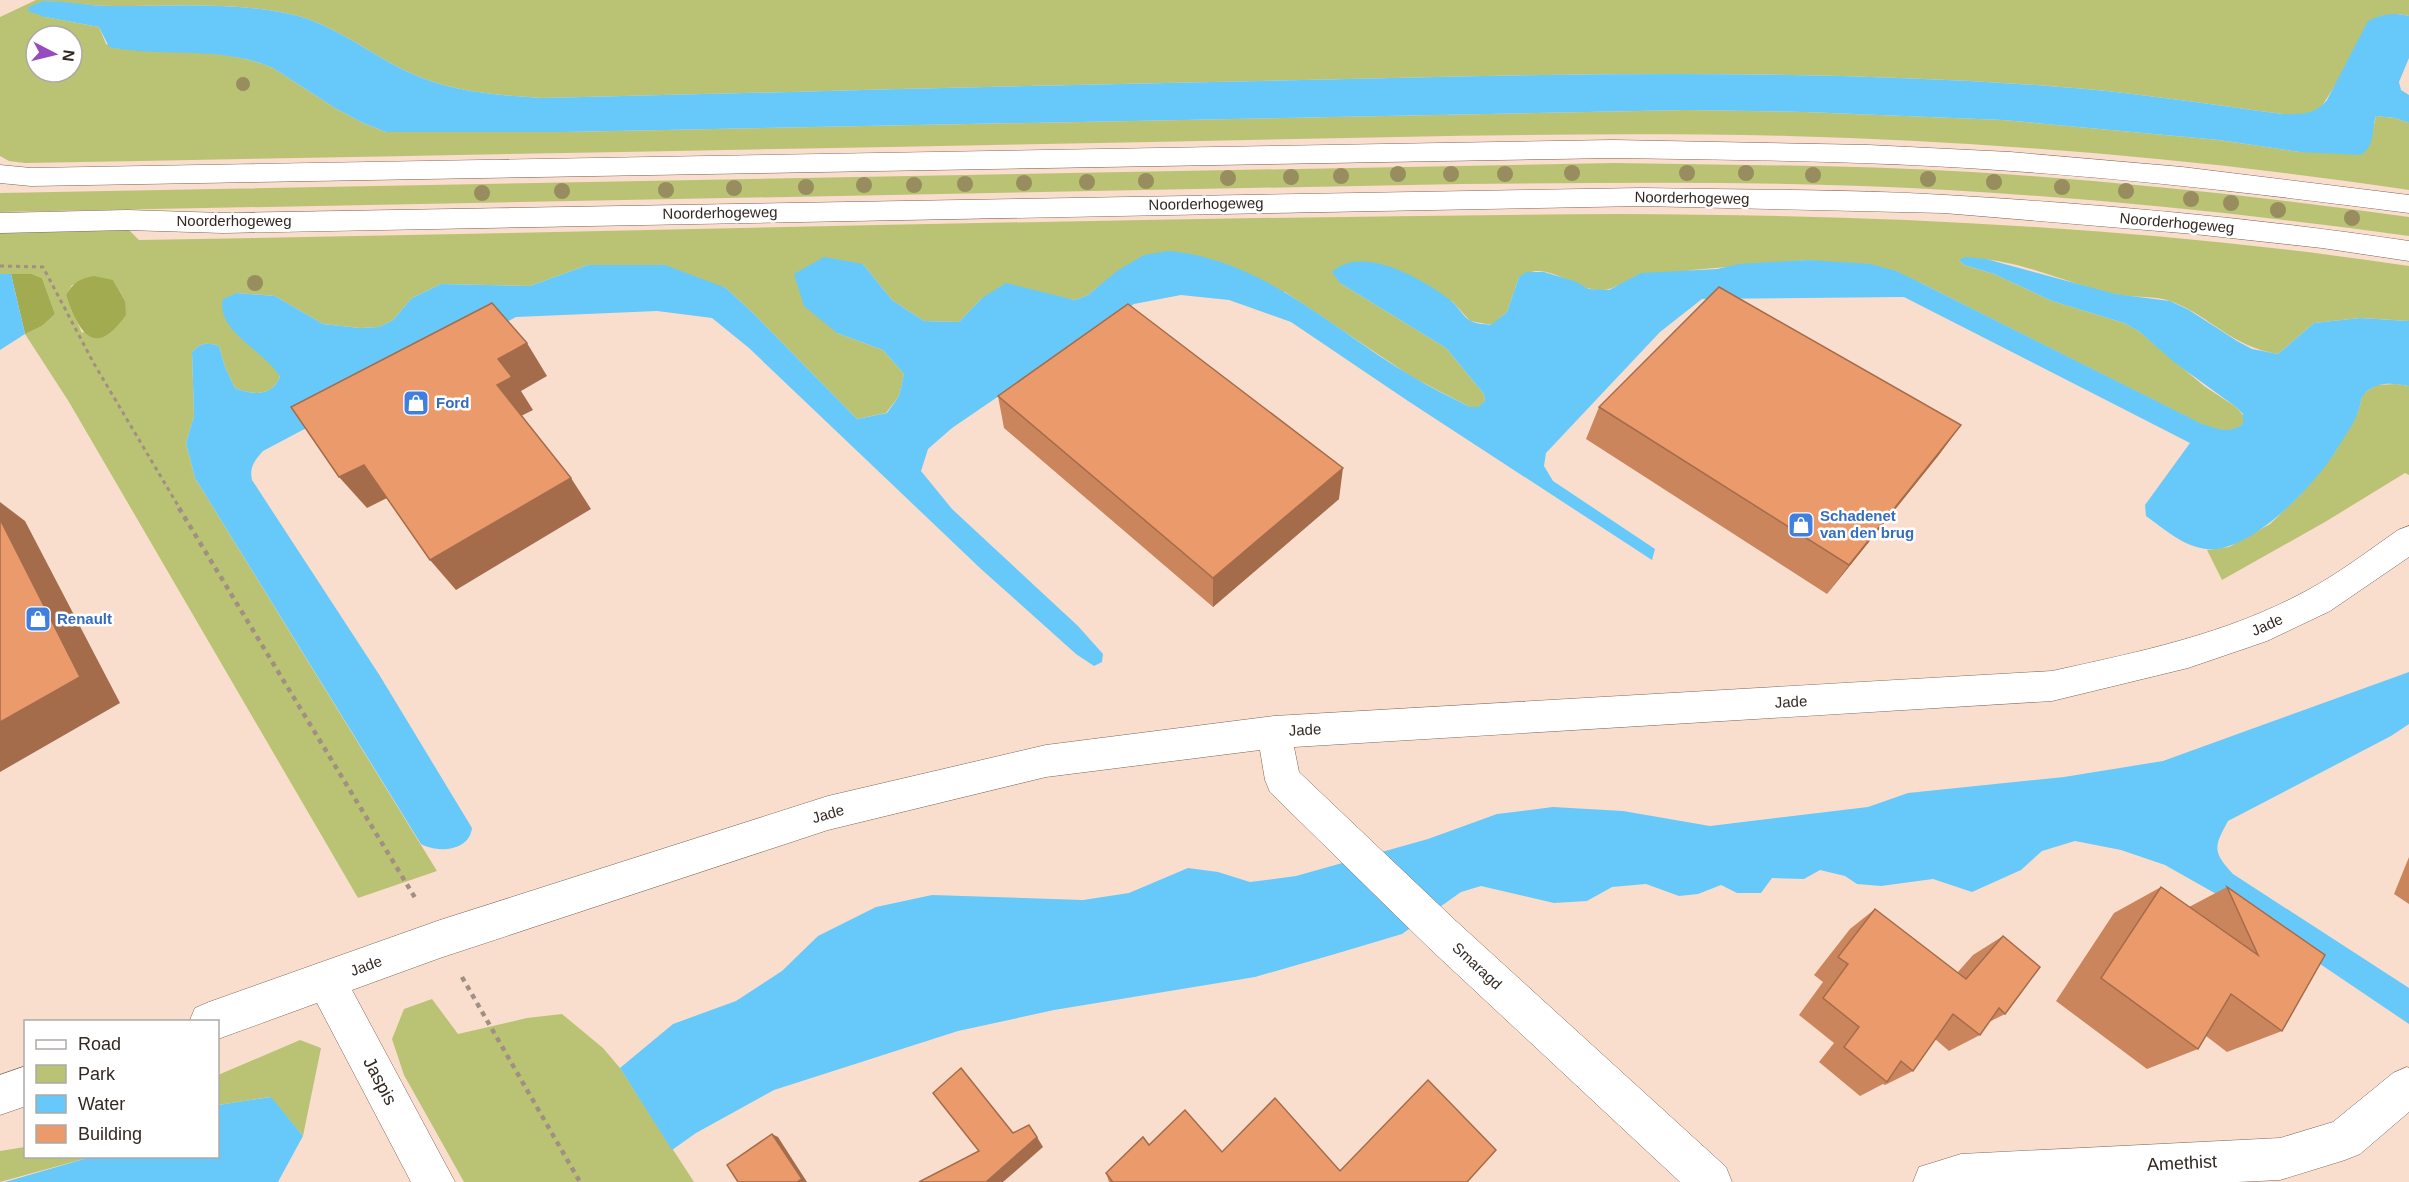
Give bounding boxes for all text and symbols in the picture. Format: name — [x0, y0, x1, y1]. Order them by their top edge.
north arrow — [24, 24, 84, 84]
text: N — [59, 49, 78, 63]
street label: Noorderhogeweg — [1634, 188, 1750, 207]
street label: Noorderhogeweg — [1148, 194, 1264, 213]
street label: Noorderhogeweg — [662, 203, 778, 222]
street label: Noorderhogeweg — [2119, 209, 2235, 236]
street label: Noorderhogeweg — [176, 212, 292, 229]
shop icon: Ford — [401, 388, 431, 418]
place label: Ford — [436, 394, 469, 411]
place label: Schadenet van den brug — [1820, 507, 1914, 541]
shop icon: Schadenet van den brug — [1786, 510, 1816, 540]
shop icon: Renault — [23, 604, 53, 634]
place label: Renault — [57, 610, 112, 627]
street label: Jade — [2248, 610, 2285, 639]
street label: Jade — [1774, 692, 1808, 711]
street label: Jade — [1288, 720, 1322, 739]
street label: Jade — [810, 801, 846, 826]
street label: Smaragd — [1449, 939, 1505, 993]
street label: Jade — [348, 952, 384, 979]
legend — [24, 1020, 219, 1158]
text: Road — [78, 1034, 121, 1054]
street label: Jaspis — [359, 1054, 401, 1108]
text: Park — [78, 1064, 116, 1084]
text: Water — [78, 1094, 125, 1114]
text: Building — [78, 1124, 142, 1144]
street label: Amethist — [2147, 1151, 2217, 1175]

